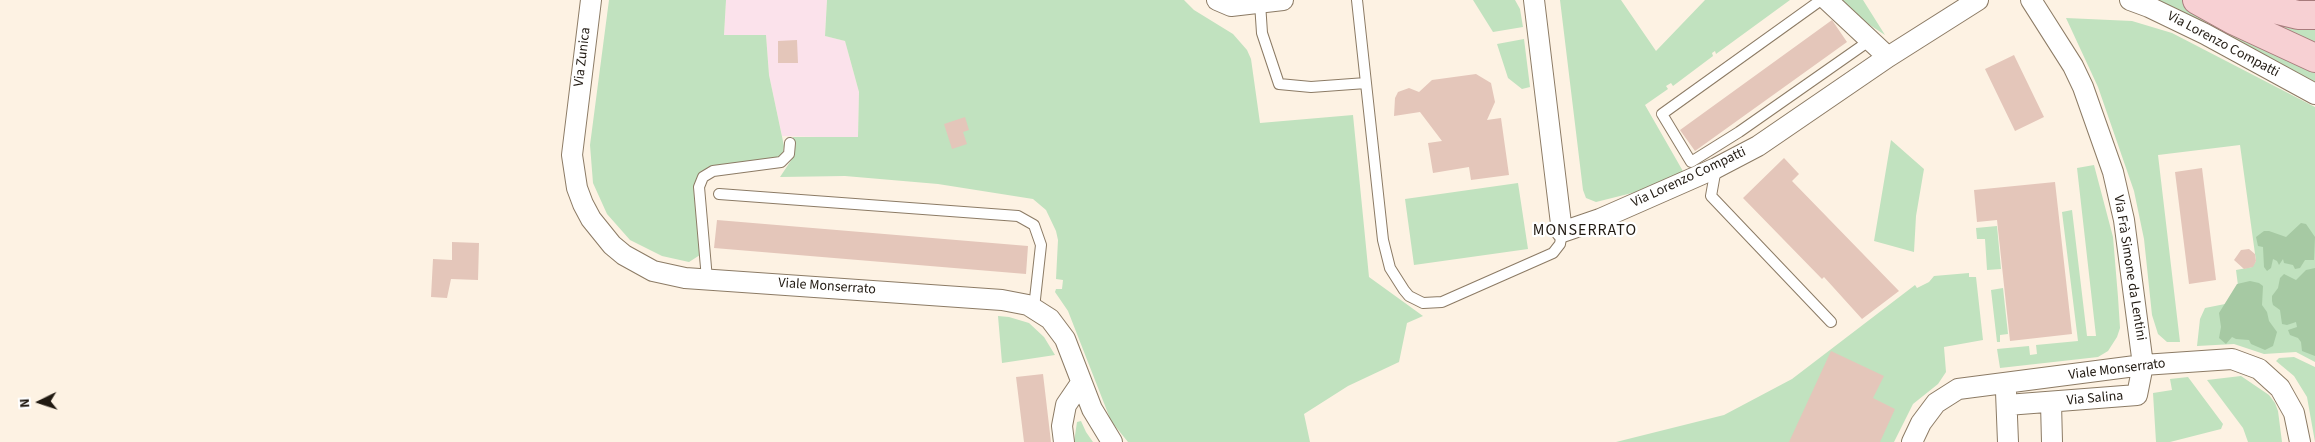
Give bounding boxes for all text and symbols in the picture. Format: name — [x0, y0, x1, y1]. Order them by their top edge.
street label: Via Lorenzo Compatti — [2164, 8, 2282, 82]
street label: Via Zunica — [571, 26, 595, 88]
street label: Via Lorenzo Compatti — [1629, 144, 1749, 212]
street label: Via Frà Simone da Lentini — [2109, 194, 2149, 342]
district label: MONSERRATO — [1532, 221, 1638, 241]
street label: Viale Monserrato — [778, 275, 876, 299]
street label: Viale Monserrato — [2068, 356, 2166, 384]
north arrow — [15, 377, 65, 427]
street label: Via Salina — [2066, 388, 2124, 410]
text: N — [15, 398, 35, 408]

